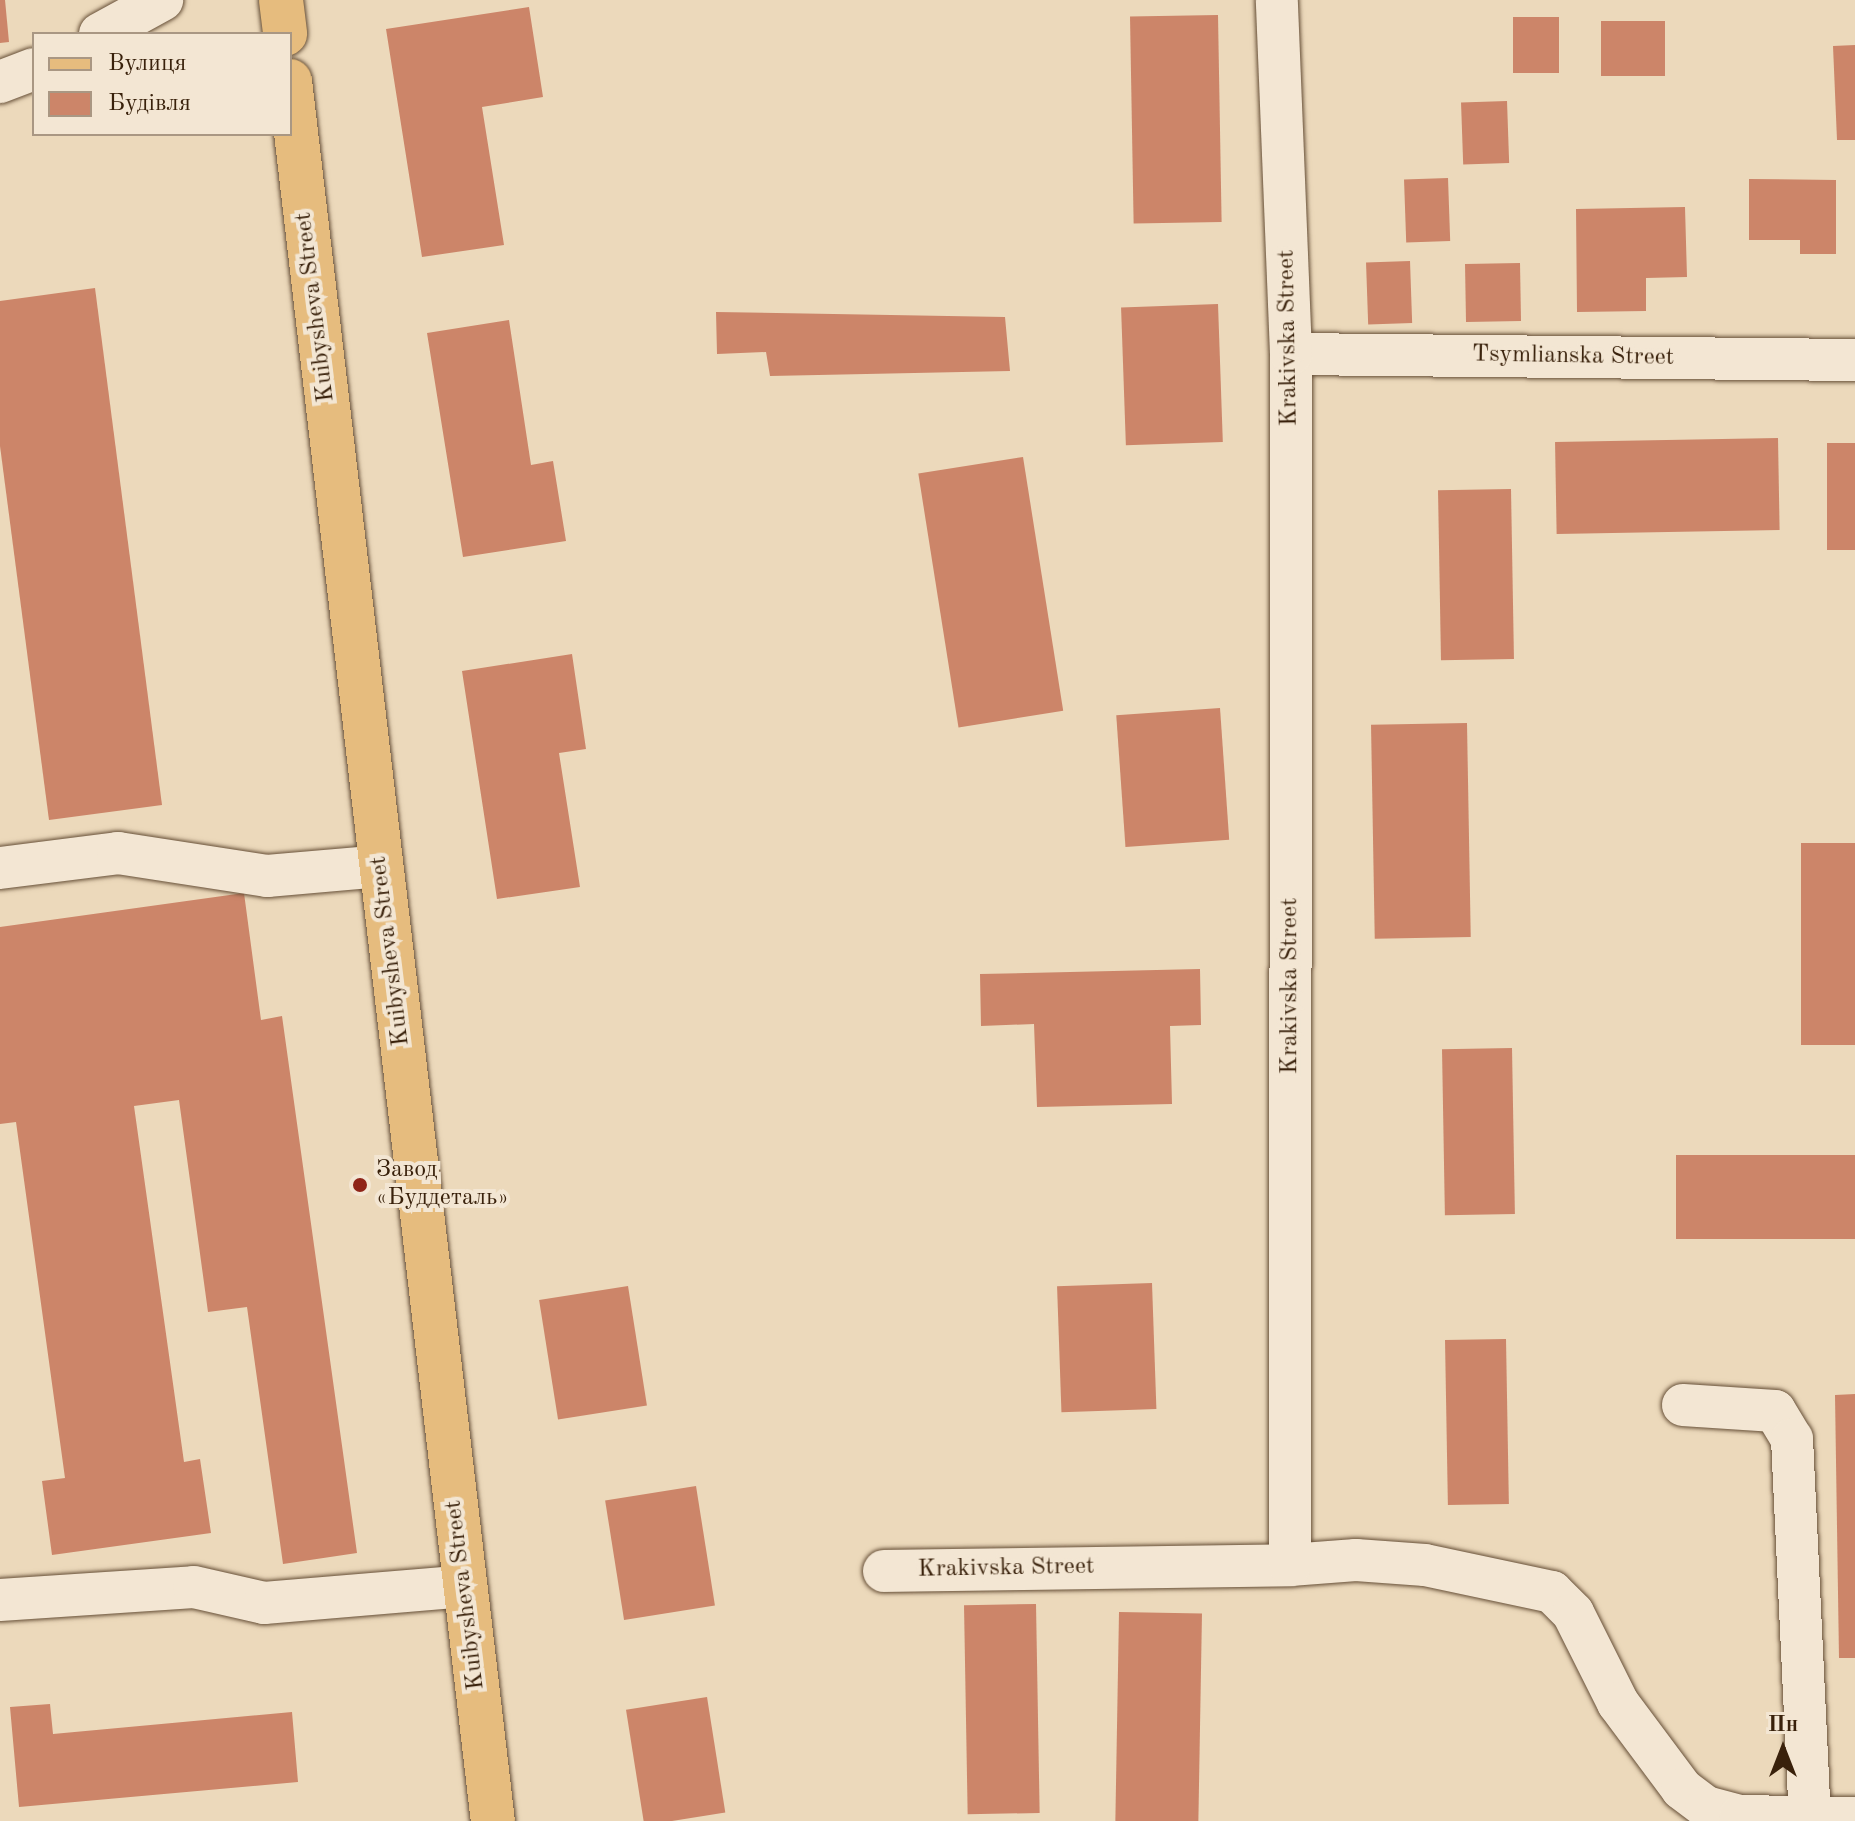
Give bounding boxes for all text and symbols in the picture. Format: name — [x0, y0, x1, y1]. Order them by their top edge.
legend — [32, 32, 292, 136]
text: Вулиця — [108, 52, 187, 76]
text: Будівля — [108, 92, 191, 116]
street label: Kuibysheva Street — [290, 210, 342, 404]
street label: Krakivska Street — [1273, 249, 1305, 427]
street label: Tsymlianska Street — [1472, 341, 1674, 373]
street label: Kuibysheva Street — [365, 854, 417, 1048]
street label: Krakivska Street — [1277, 898, 1305, 1074]
place label: Завод «Буддеталь» — [376, 1157, 509, 1213]
marker: Завод «Буддеталь» — [351, 1176, 369, 1194]
street label: Kuibysheva Street — [440, 1498, 492, 1692]
street label: Krakivska Street — [917, 1553, 1095, 1585]
north arrow — [1743, 1709, 1823, 1789]
text: Пн — [1768, 1714, 1798, 1736]

